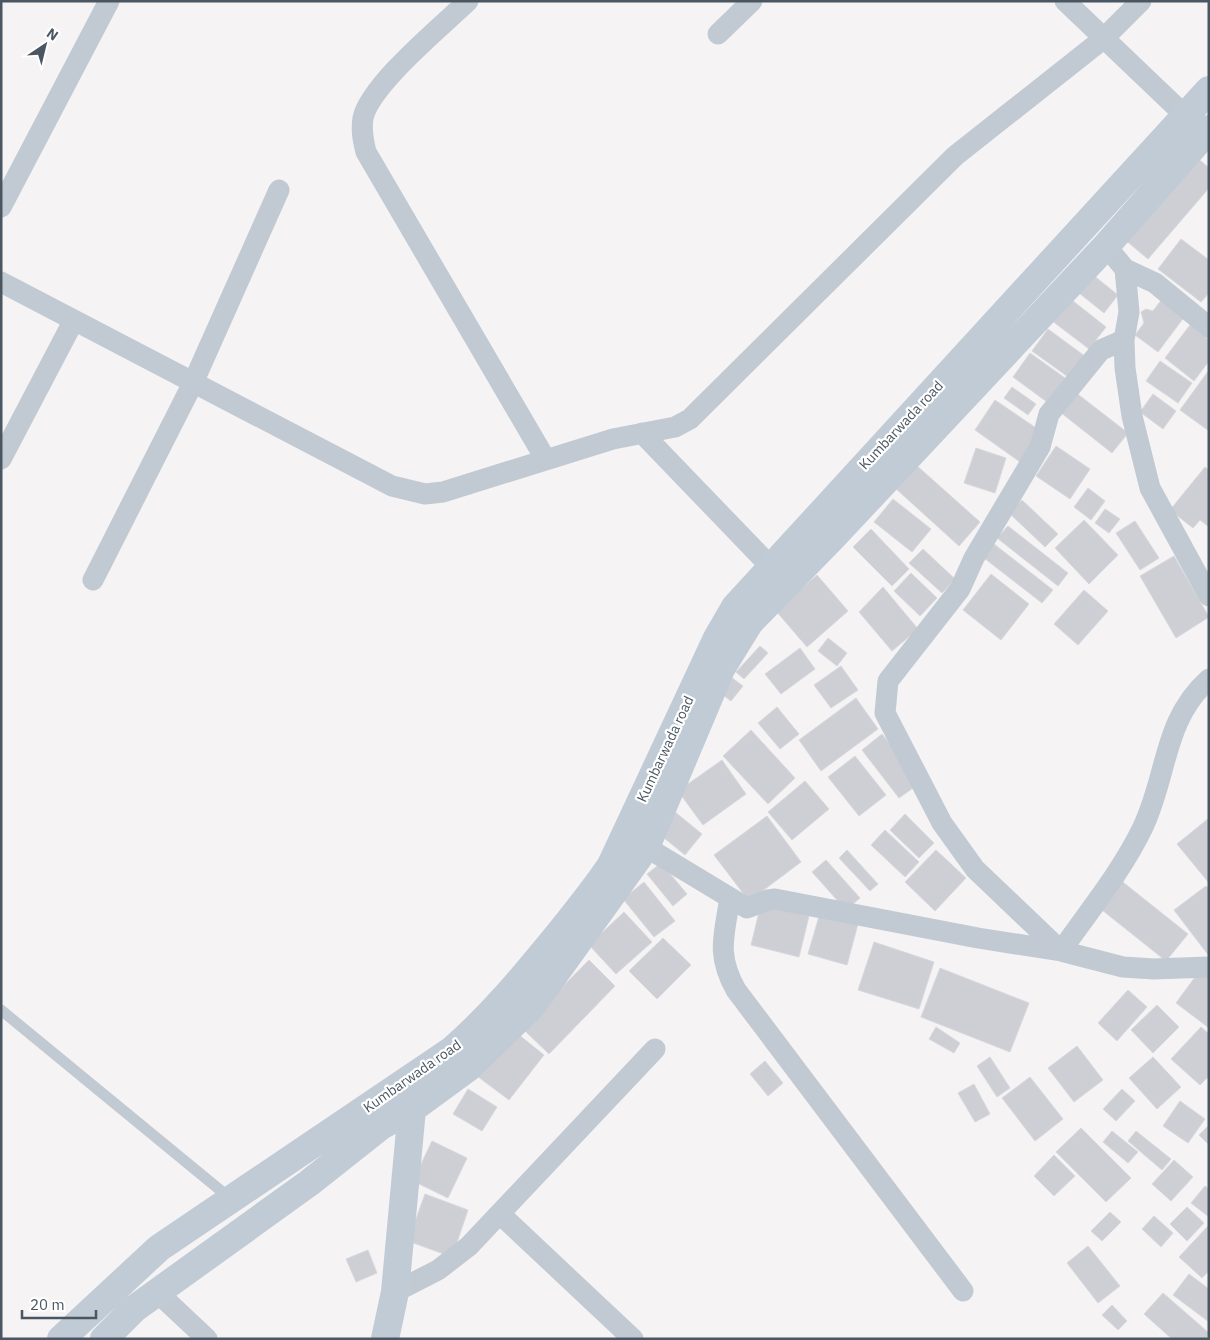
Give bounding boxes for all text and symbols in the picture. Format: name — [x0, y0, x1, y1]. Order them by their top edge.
north arrow — [20, 20, 70, 70]
text: N — [43, 24, 62, 45]
street label: Kumbarwada road — [855, 377, 947, 473]
street label: Kumbarwada road — [632, 693, 698, 805]
street label: Kumbarwada road — [360, 1036, 464, 1116]
scale bar — [22, 1288, 96, 1320]
text: 20 m — [30, 1295, 65, 1314]

